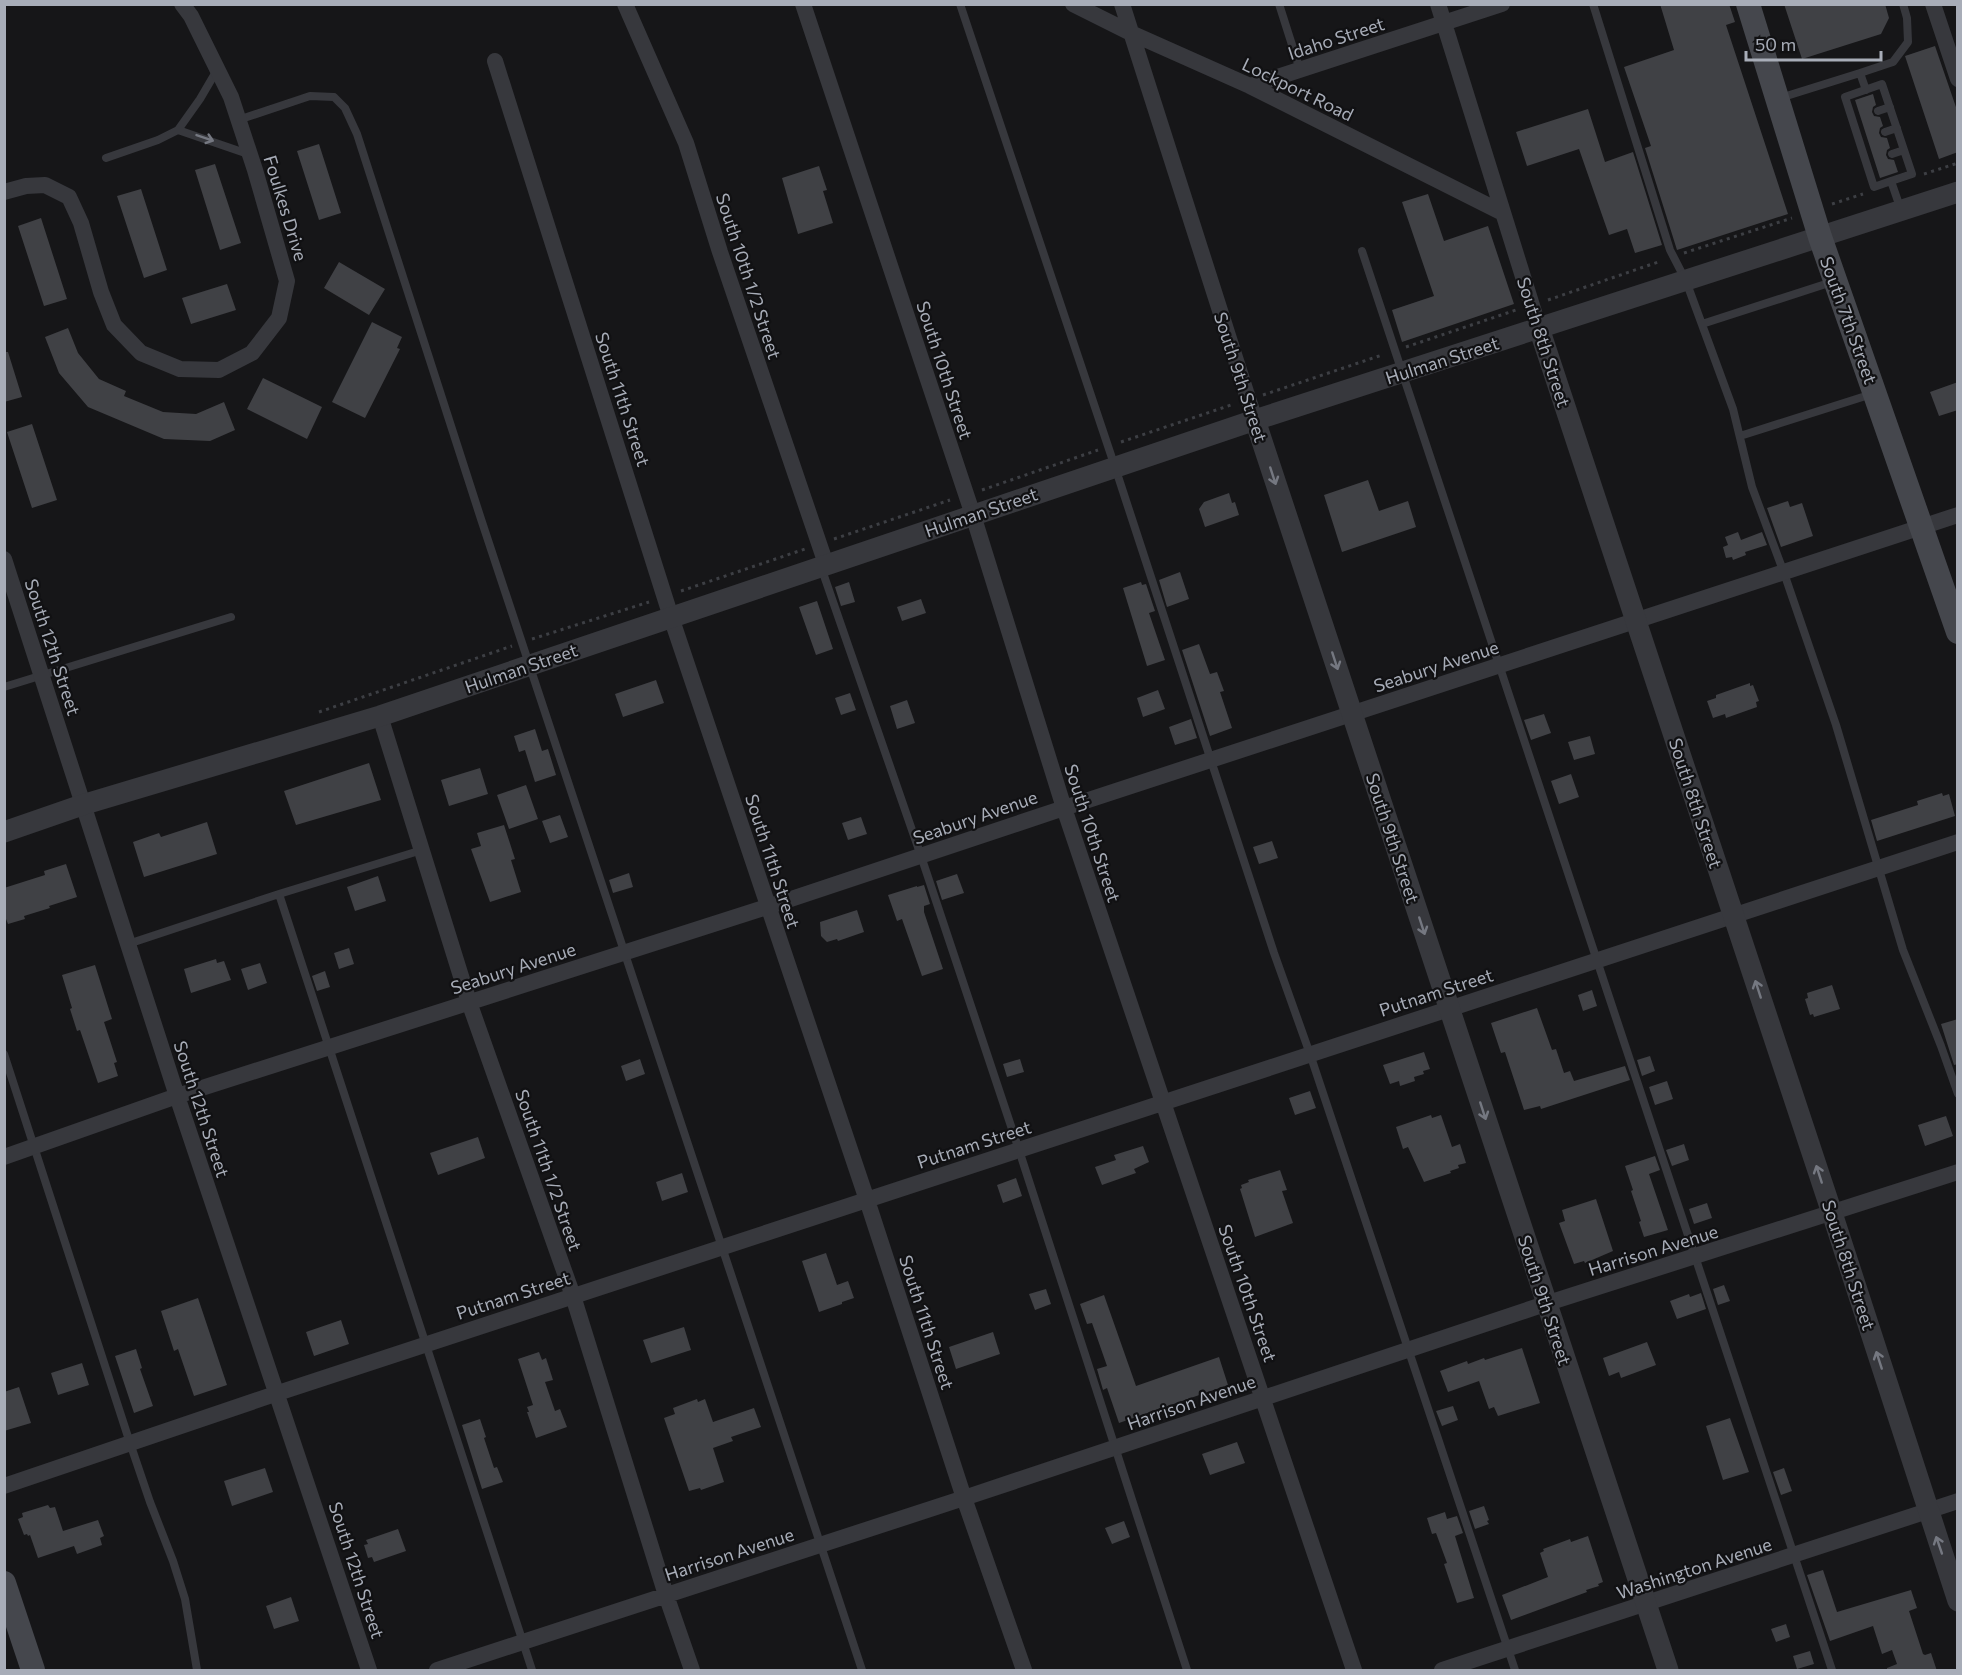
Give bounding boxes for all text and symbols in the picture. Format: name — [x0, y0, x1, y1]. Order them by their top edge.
street label: Idaho Street — [1285, 12, 1387, 64]
scale bar — [1746, 24, 1881, 62]
text: 50 m — [1755, 33, 1796, 55]
street label: Lockport Road — [1239, 53, 1357, 125]
one-way arrow — [195, 134, 214, 145]
street label: Foulkes Drive — [260, 153, 312, 263]
street label: South 10th 1/2 Street — [712, 190, 786, 362]
street label: South 7th Street — [1816, 253, 1882, 387]
street label: South 8th Street — [1513, 274, 1575, 410]
street label: South 10th Street — [912, 298, 978, 442]
street label: South 9th Street — [1210, 309, 1272, 445]
street label: South 11th Street — [591, 329, 655, 469]
street label: Hulman Street — [1383, 331, 1501, 389]
one-way arrow — [1268, 466, 1279, 485]
street label: Hulman Street — [922, 482, 1040, 542]
street label: South 12th Street — [21, 576, 85, 718]
street label: Seabury Avenue — [1371, 635, 1501, 697]
street label: Hulman Street — [462, 638, 580, 698]
one-way arrow — [1330, 651, 1341, 670]
street label: South 8th Street — [1665, 735, 1727, 871]
street label: South 10th Street — [1060, 761, 1126, 905]
street label: South 9th Street — [1362, 770, 1424, 906]
street label: Seabury Avenue — [910, 785, 1040, 849]
street label: South 11th Street — [741, 791, 805, 931]
one-way arrow — [1417, 916, 1428, 935]
street label: Seabury Avenue — [448, 937, 578, 999]
street label: Putnam Street — [1376, 963, 1496, 1021]
one-way arrow — [1752, 980, 1763, 999]
street label: South 12th Street — [170, 1038, 234, 1180]
street label: South 11th 1/2 Street — [511, 1086, 587, 1254]
one-way arrow — [1478, 1101, 1489, 1120]
street label: Putnam Street — [914, 1115, 1034, 1173]
one-way arrow — [1813, 1165, 1824, 1184]
street label: South 8th Street — [1818, 1197, 1880, 1333]
street label: Harrison Avenue — [1585, 1220, 1721, 1280]
street label: South 10th Street — [1214, 1221, 1282, 1365]
street label: South 9th Street — [1514, 1232, 1576, 1368]
street label: South 11th Street — [895, 1252, 959, 1392]
street label: Putnam Street — [453, 1266, 573, 1324]
one-way arrow — [1873, 1351, 1884, 1370]
street label: Harrison Avenue — [1124, 1370, 1258, 1434]
street label: South 12th Street — [325, 1499, 389, 1641]
street label: Harrison Avenue — [662, 1523, 796, 1585]
street label: Washington Avenue — [1614, 1533, 1774, 1603]
one-way arrow — [1932, 1536, 1943, 1555]

